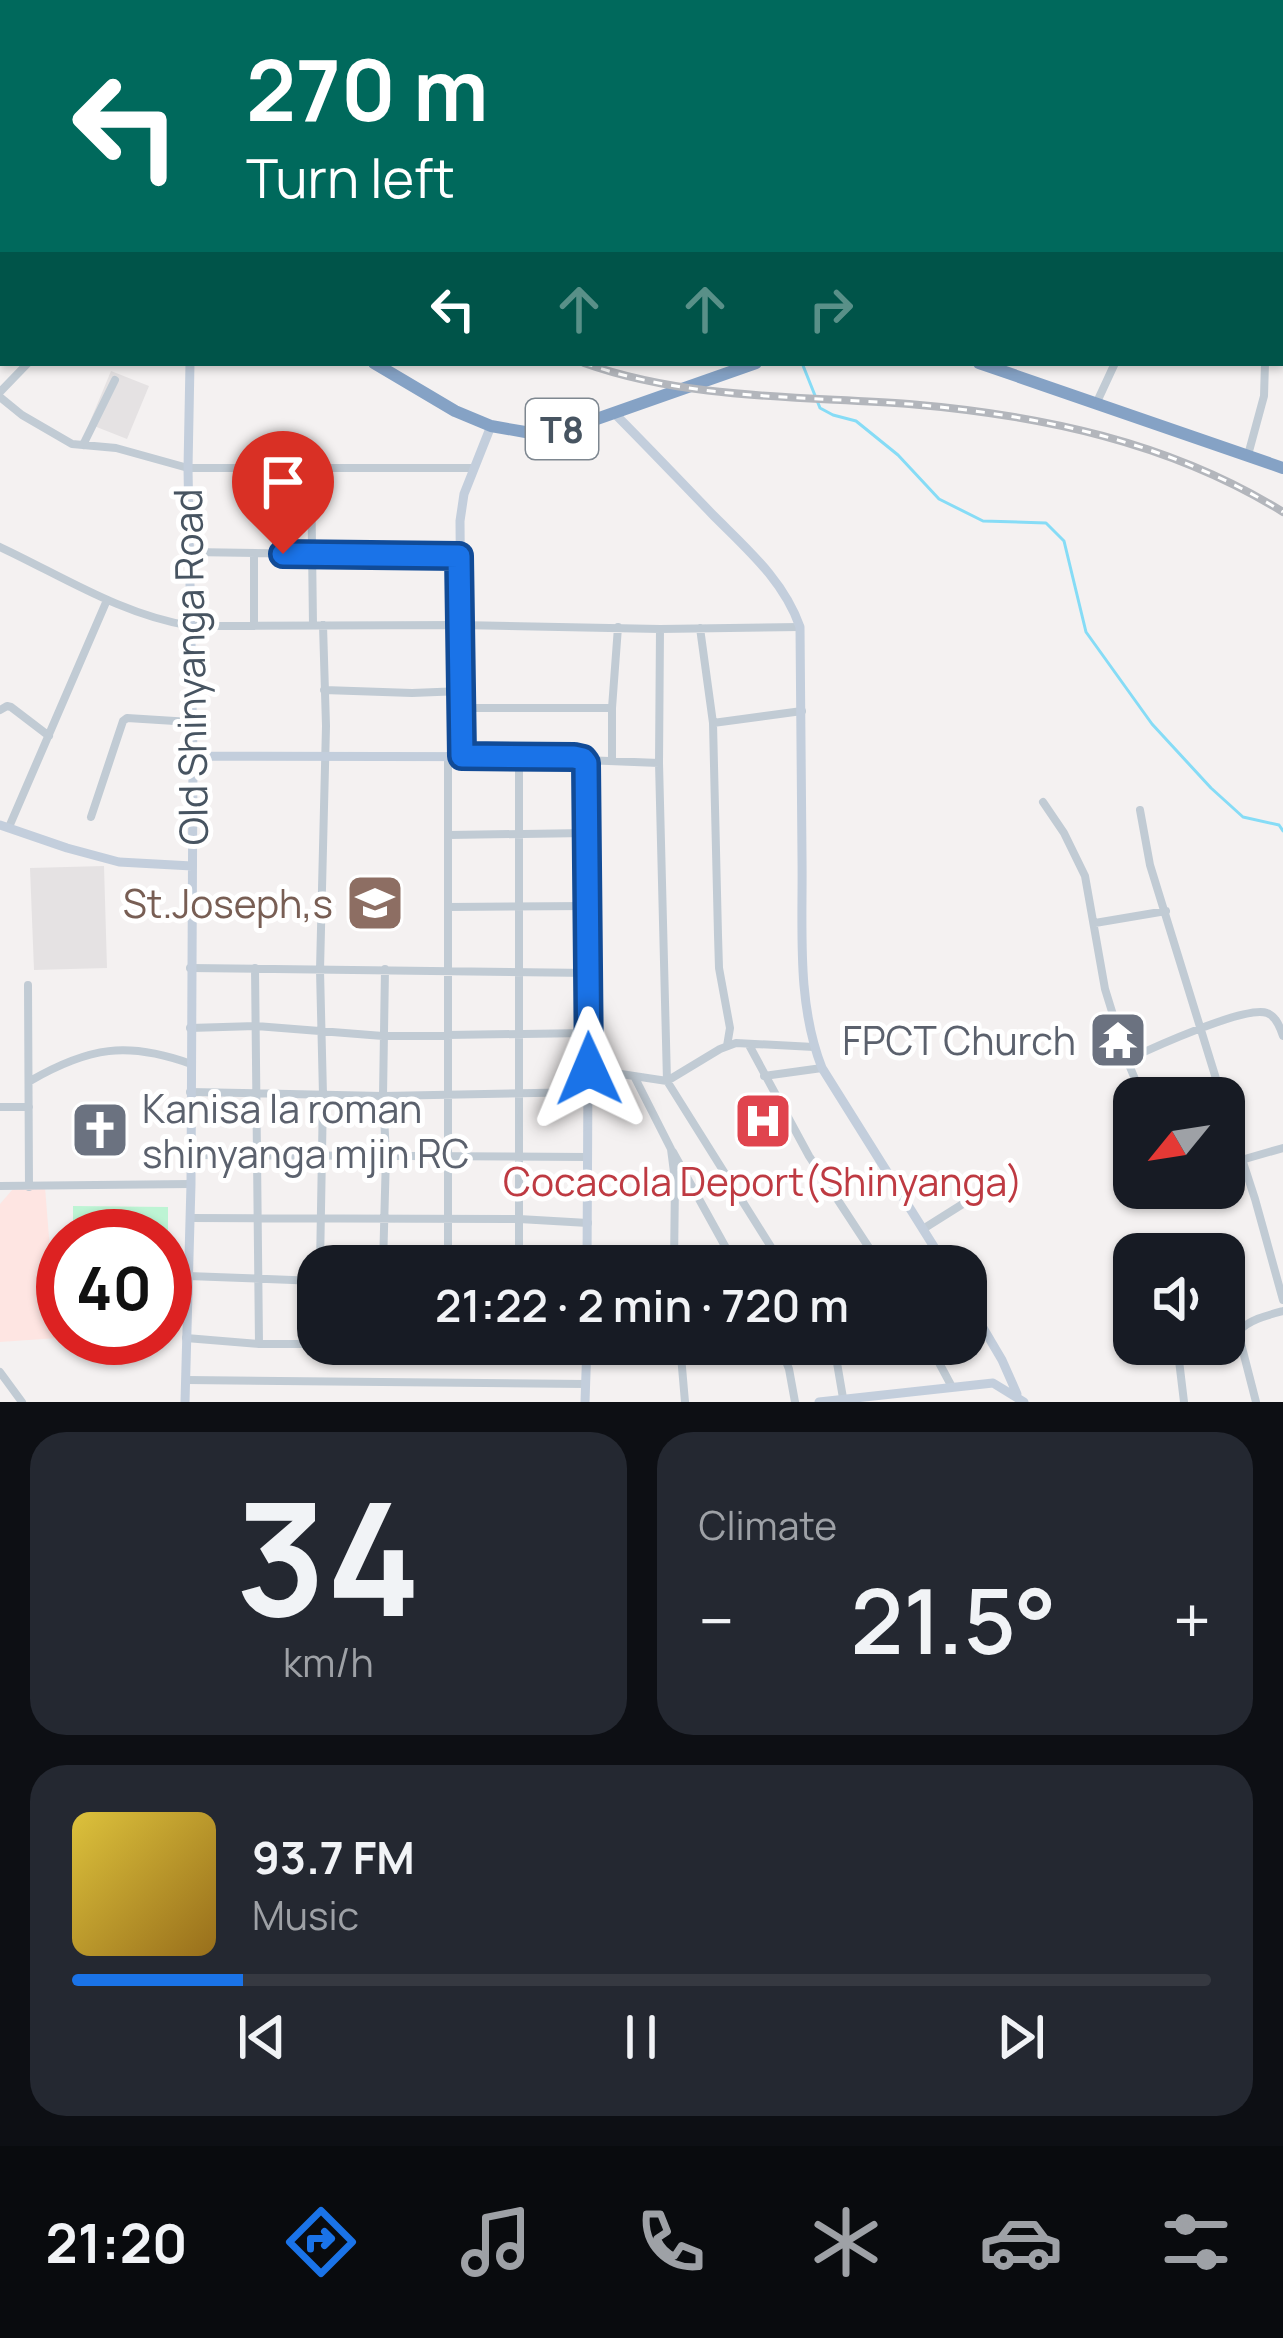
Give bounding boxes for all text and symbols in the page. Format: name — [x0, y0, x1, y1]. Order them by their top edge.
text: 270 m — [246, 31, 488, 146]
icon: left — [48, 48, 204, 204]
text: Turn left — [246, 140, 455, 214]
icon: left — [420, 276, 486, 342]
icon: ahead — [546, 276, 612, 342]
icon: ahead — [672, 276, 738, 342]
icon: right — [798, 276, 864, 342]
road number: T8 — [526, 399, 598, 459]
pin — [232, 431, 334, 554]
icon: arrive — [250, 449, 316, 515]
street label: Old Shinyanga Road — [160, 488, 220, 846]
school or university icon: St.Joseph,s — [344, 872, 406, 934]
place label: St.Joseph,s — [123, 876, 333, 930]
position arrow — [526, 1006, 652, 1132]
temple icon: FPCT Church — [1087, 1009, 1149, 1071]
place label: FPCT Church — [842, 1013, 1076, 1067]
north arrow — [1113, 1077, 1245, 1209]
map controls — [1113, 1077, 1245, 1365]
place label: Kanisa la roman shinyanga mjin RC — [142, 1081, 469, 1180]
hospital icon: Cocacola Deport(Shinyanga) — [732, 1090, 794, 1152]
church icon: Kanisa la roman shinyanga mjin RC — [69, 1099, 131, 1161]
place label: Cocacola Deport(Shinyanga) — [503, 1154, 1023, 1208]
speed limit sign: 40 — [36, 1209, 192, 1365]
button: sound — [1113, 1233, 1245, 1365]
text: 21:22 · 2 min · 720 m — [435, 1274, 849, 1336]
text: 34 — [235, 1450, 421, 1663]
text: Climate — [699, 1498, 837, 1552]
text: 21.5° — [851, 1558, 1057, 1681]
text: − — [699, 1575, 734, 1665]
text: + — [1173, 1575, 1211, 1665]
text: km/h — [283, 1635, 374, 1689]
text: 93.7 FM — [252, 1826, 415, 1888]
text: Music — [252, 1888, 359, 1942]
icon: previous — [229, 2004, 295, 2070]
icon: pause — [608, 2004, 674, 2070]
icon: next — [988, 2004, 1054, 2070]
icon: directions — [279, 2200, 363, 2284]
icon: music — [454, 2200, 538, 2284]
icon: phone — [629, 2200, 713, 2284]
icon: climate — [804, 2200, 888, 2284]
icon: car — [979, 2200, 1063, 2284]
icon: filters — [1154, 2200, 1238, 2284]
text: 21:20 — [46, 2205, 188, 2279]

